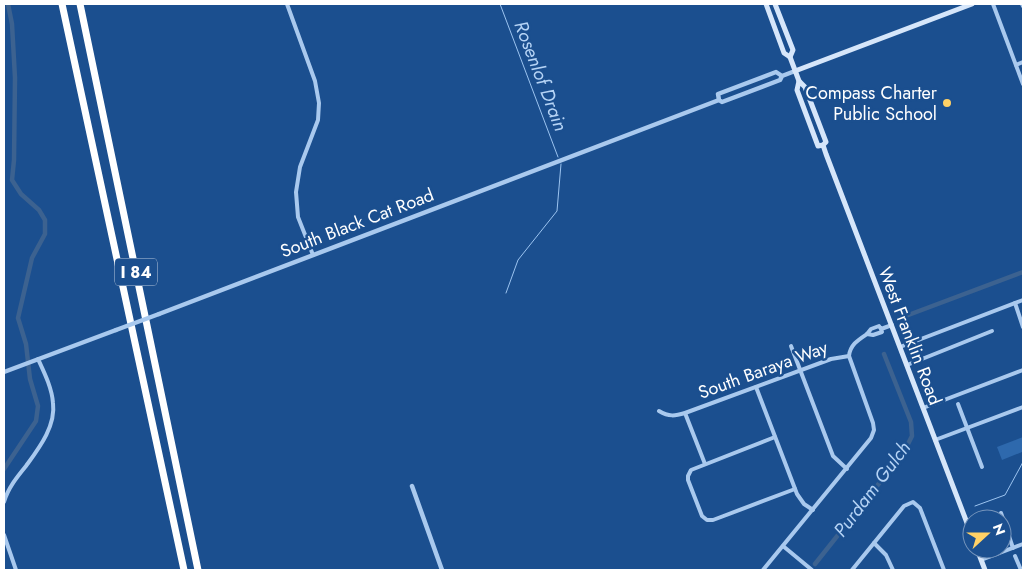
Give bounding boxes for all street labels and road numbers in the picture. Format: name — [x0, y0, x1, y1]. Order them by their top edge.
street label: South Black Cat Road — [276, 182, 438, 264]
road number: I 84 — [115, 258, 157, 286]
street label: West Franklin Road — [872, 263, 948, 409]
street label: South Baraya Way — [695, 334, 832, 406]

